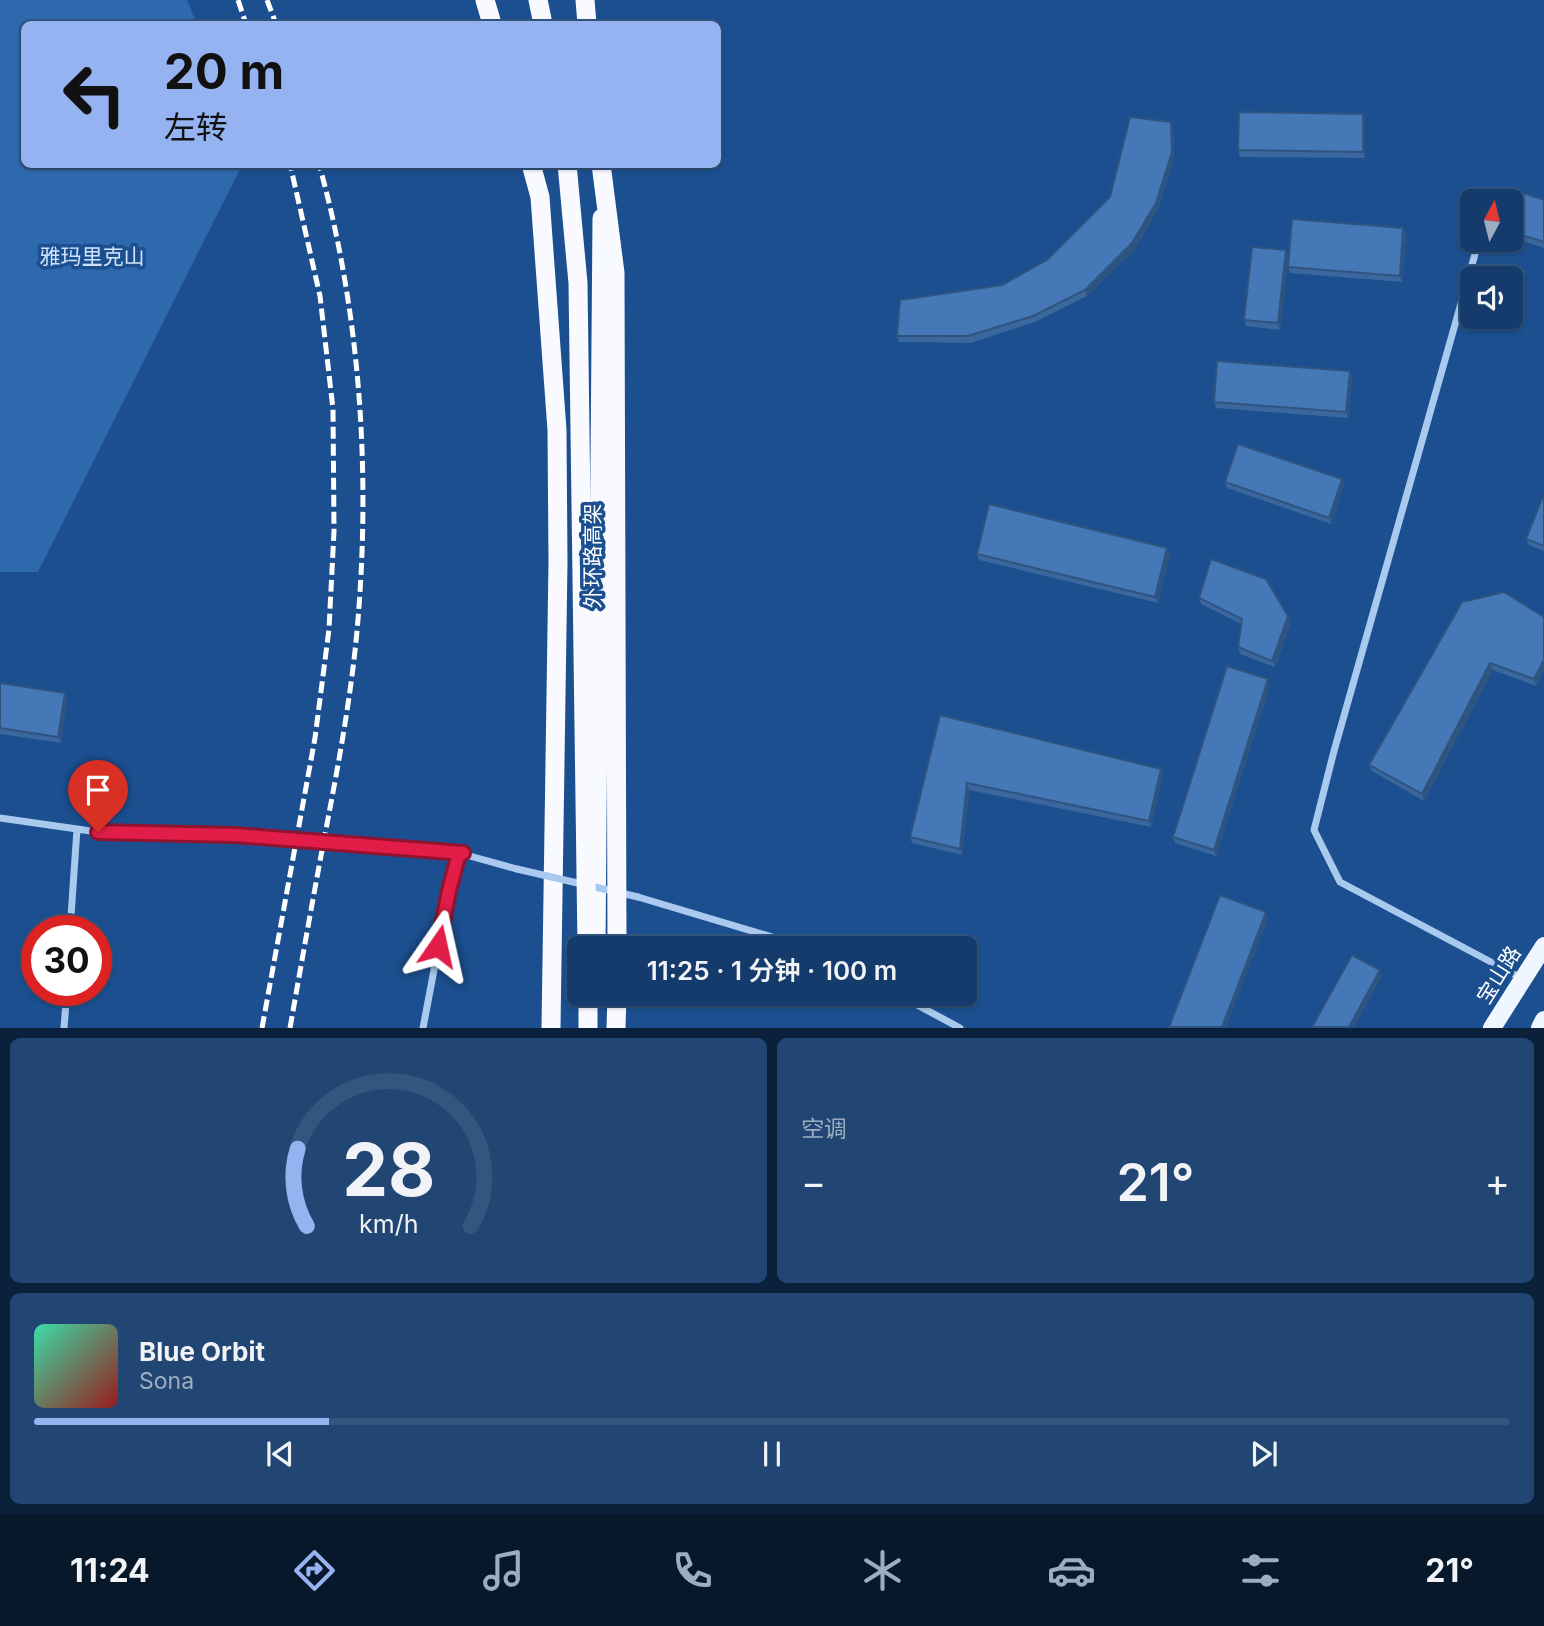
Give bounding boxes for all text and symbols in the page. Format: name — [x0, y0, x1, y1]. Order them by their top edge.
text: 20 m — [164, 42, 284, 101]
icon: left — [49, 49, 140, 140]
text: 左转 — [164, 108, 228, 147]
north arrow — [1460, 189, 1522, 252]
map controls — [1460, 189, 1523, 329]
park label: 雅玛里克山 — [40, 244, 145, 269]
button: sound — [1460, 266, 1523, 329]
street label: 外环路高架 — [580, 504, 605, 609]
pin — [68, 760, 128, 832]
icon: arrive — [79, 771, 117, 809]
position arrow — [401, 909, 475, 983]
speed limit sign: 30 — [21, 915, 112, 1006]
street label: 宝山路 — [1471, 941, 1526, 1008]
text: 11:25 · 1 分钟 · 100 m — [647, 955, 897, 986]
text: 空调 — [801, 1115, 847, 1143]
text: 28 — [342, 1126, 435, 1215]
text: 21° — [1116, 1151, 1195, 1214]
text: − — [801, 1159, 826, 1205]
text: + — [1485, 1159, 1510, 1205]
text: km/h — [359, 1209, 418, 1239]
text: Blue Orbit — [139, 1336, 265, 1367]
text: Sona — [139, 1367, 194, 1395]
icon: previous — [261, 1435, 299, 1473]
icon: pause — [753, 1435, 791, 1473]
icon: next — [1245, 1435, 1283, 1473]
icon: directions — [290, 1546, 339, 1595]
icon: music — [479, 1546, 528, 1595]
icon: phone — [668, 1546, 717, 1595]
icon: climate — [858, 1546, 907, 1595]
icon: car — [1047, 1546, 1096, 1595]
icon: filters — [1236, 1546, 1285, 1595]
text: 11:24 — [70, 1551, 150, 1590]
text: 21° — [1425, 1551, 1474, 1590]

